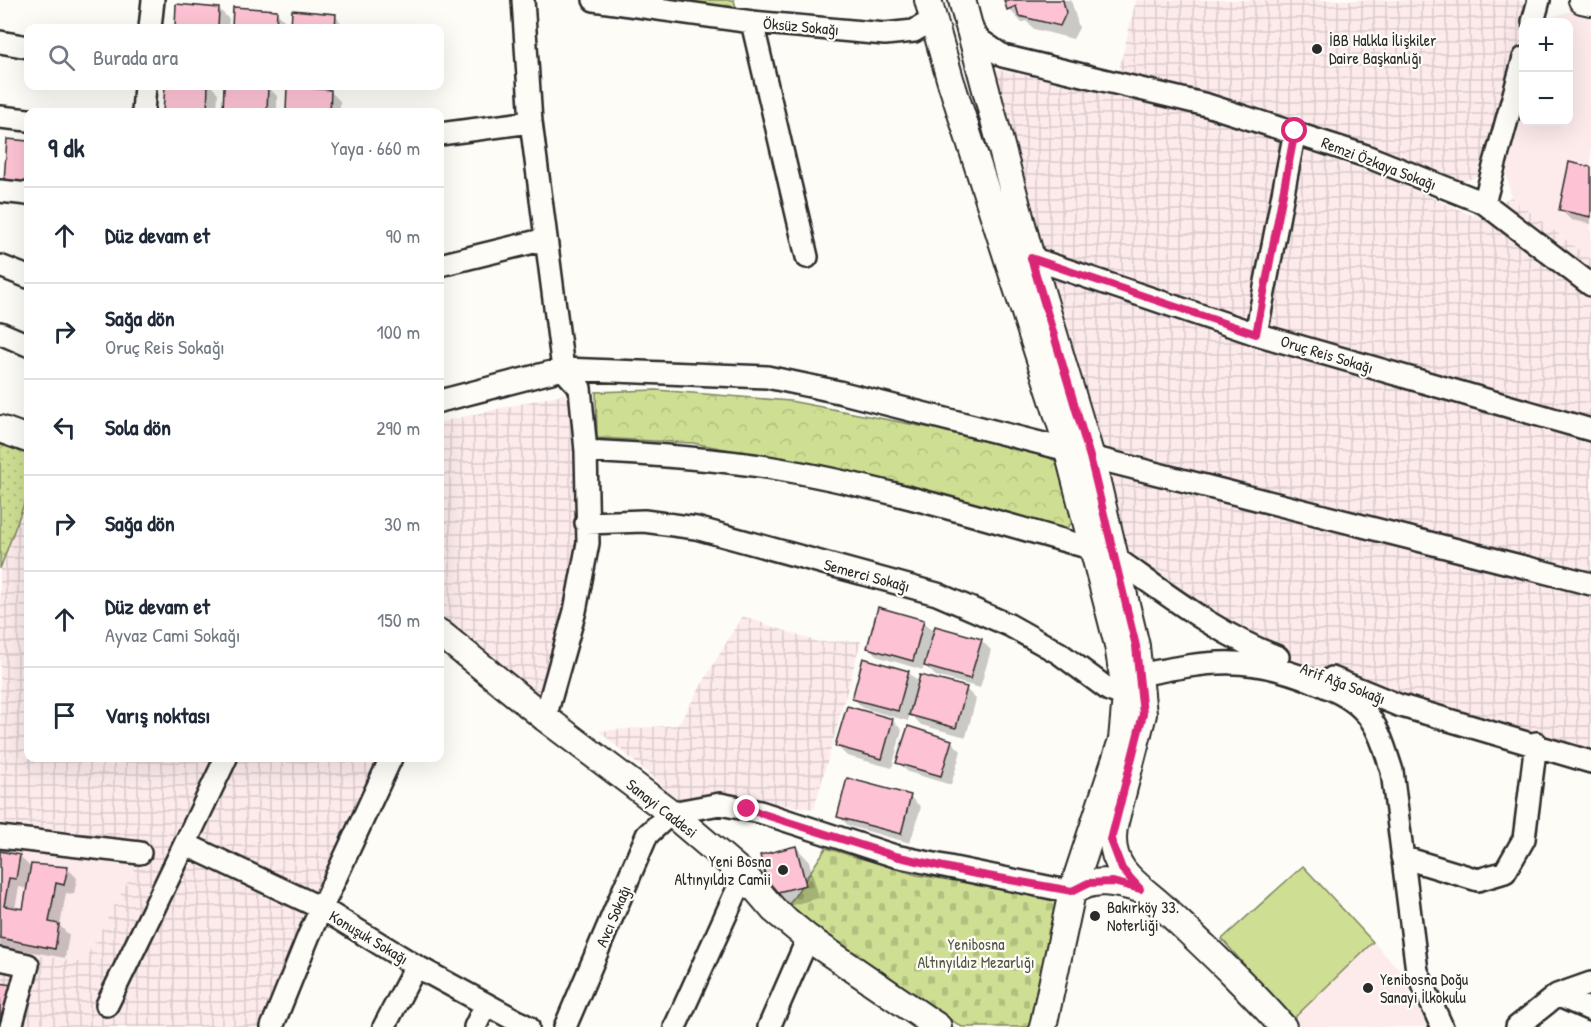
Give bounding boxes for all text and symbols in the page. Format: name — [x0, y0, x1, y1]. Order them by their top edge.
street label: Öksüz Sokağı — [762, 12, 840, 40]
map controls — [1519, 18, 1573, 126]
button: + — [1519, 18, 1573, 72]
search box — [24, 24, 444, 90]
place label: İBB Halkla İlişkiler Daire Başkanlığı — [1329, 29, 1436, 69]
icon: search — [45, 41, 78, 74]
text: Burada ara — [93, 42, 178, 72]
marker: İBB Halkla İlişkiler Daire Başkanlığı — [1310, 42, 1324, 56]
button: − — [1519, 72, 1573, 126]
route start — [1281, 117, 1307, 143]
text: 9 dk — [48, 130, 84, 165]
street label: Remzi Özkaya Sokağı — [1318, 131, 1440, 195]
text: Yaya · 660 m — [331, 134, 420, 161]
icon: ahead — [48, 219, 81, 252]
text: Düz devam et — [105, 220, 210, 250]
text: 90 m — [386, 222, 420, 249]
text: Sağa dön — [105, 303, 175, 333]
icon: right — [48, 315, 81, 348]
text: 100 m — [377, 318, 420, 345]
street label: Oruç Reis Sokağı — [1278, 329, 1376, 379]
text: Oruç Reis Sokağı — [105, 333, 225, 360]
icon: left — [48, 411, 81, 444]
text: Sola dön — [105, 412, 171, 442]
text: 290 m — [376, 414, 420, 441]
icon: right — [48, 507, 81, 540]
text: Sağa dön — [105, 508, 175, 538]
text: 30 m — [384, 510, 420, 537]
street label: Semerci Sokağı — [822, 553, 912, 597]
text: Düz devam et — [105, 591, 210, 621]
icon: ahead — [48, 603, 81, 636]
text: 150 m — [377, 606, 420, 633]
text: Ayvaz Cami Sokağı — [105, 621, 240, 648]
street label: Arif Ağa Sokağı — [1297, 657, 1389, 709]
icon: arrive — [48, 699, 81, 732]
text: Varış noktası — [105, 700, 210, 730]
street label: Sanayi Caddesi — [622, 773, 702, 843]
route end — [733, 795, 759, 821]
place label: Yeni Bosna Altınyıldız Camii — [675, 850, 771, 890]
marker: Yeni Bosna Altınyıldız Camii — [776, 863, 790, 877]
street label: Avcı Sokağı — [590, 882, 636, 950]
place label: Bakırköy 33. Noterliği — [1107, 896, 1179, 936]
street label: Konuşuk Sokağı — [325, 905, 413, 969]
marker: Bakırköy 33. Noterliği — [1088, 909, 1102, 923]
park label: Yenibosna Altınyıldız Mezarlığı — [917, 933, 1035, 973]
place label: Yenibosna Doğu Sanayi İlkokulu — [1380, 968, 1469, 1008]
marker: Yenibosna Doğu Sanayi İlkokulu — [1361, 981, 1375, 995]

